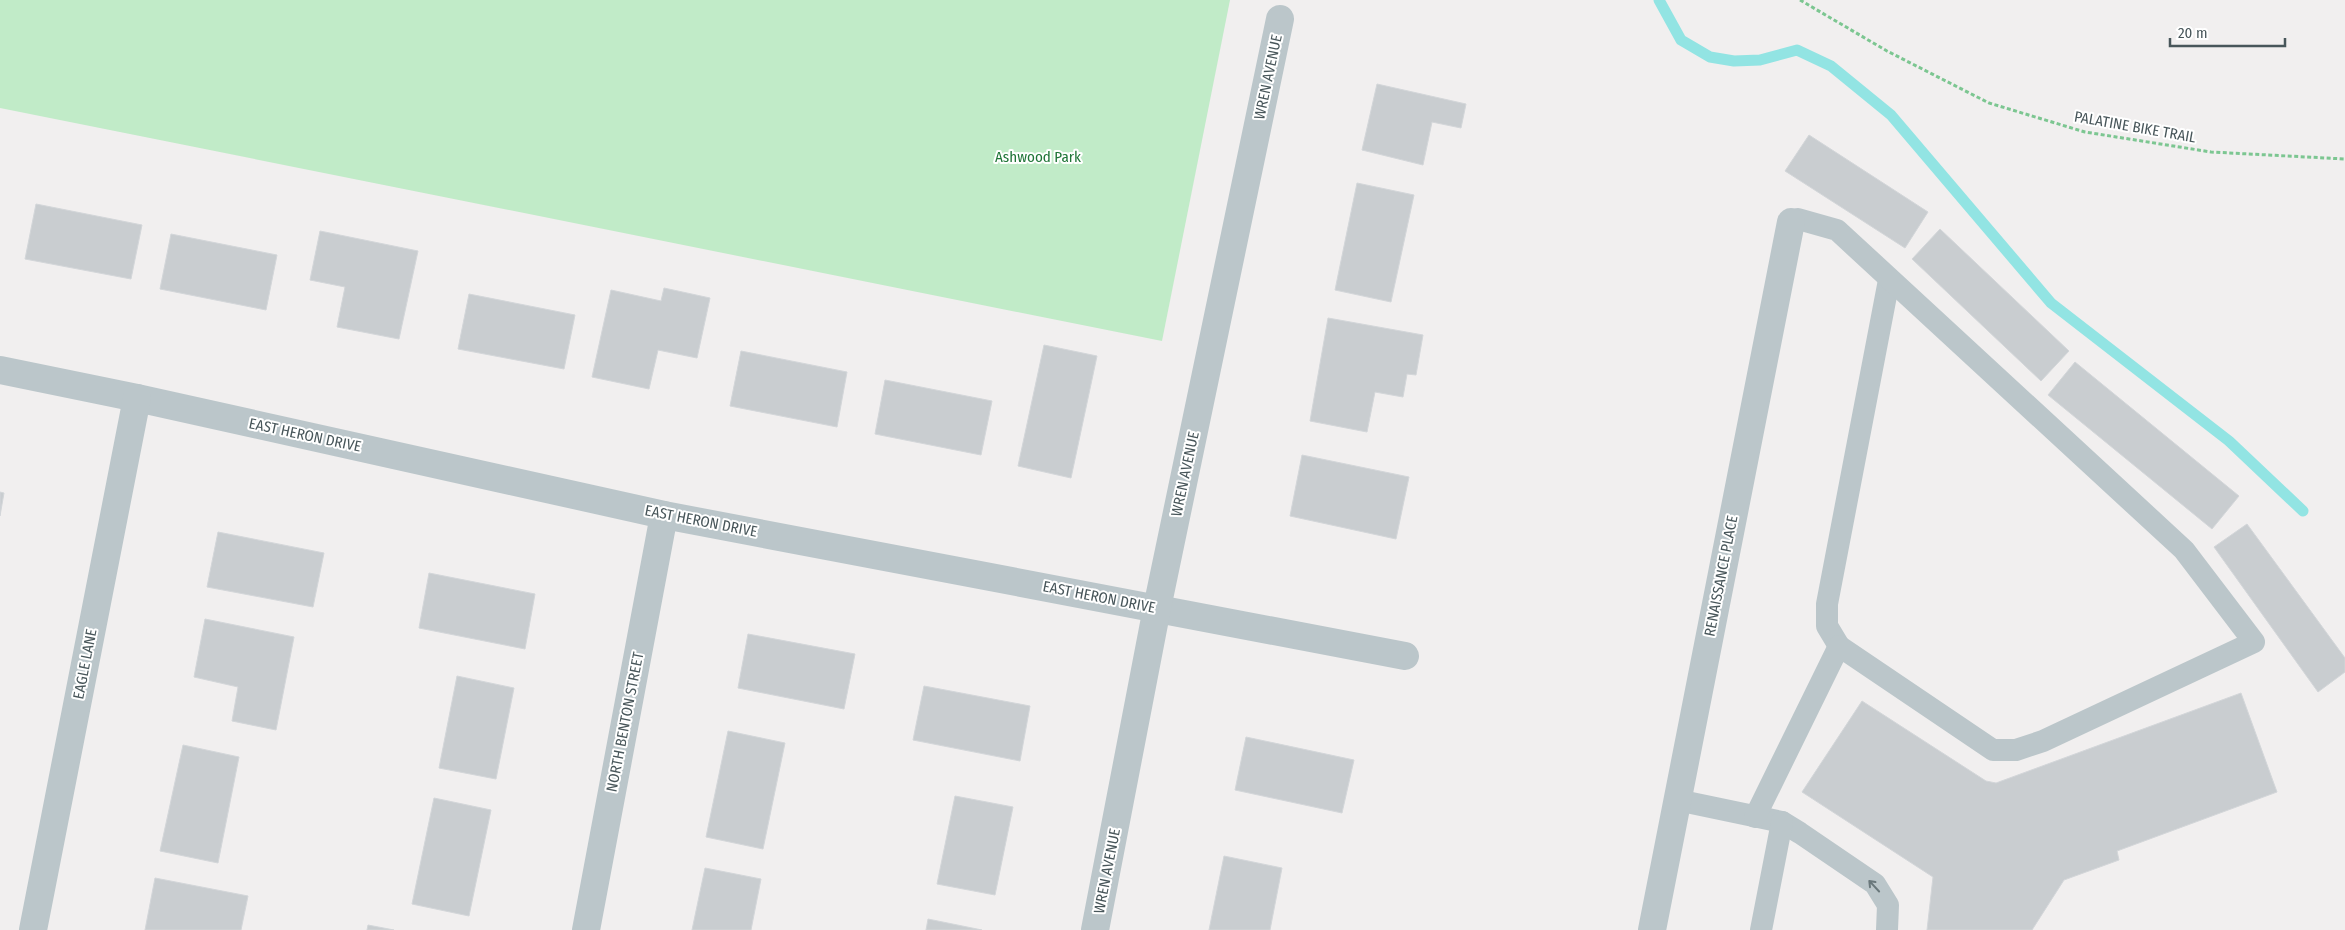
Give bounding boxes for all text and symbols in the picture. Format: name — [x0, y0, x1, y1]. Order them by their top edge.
scale bar — [2170, 15, 2285, 47]
text: 20 m — [2178, 24, 2208, 42]
street label: WREN AVENUE — [1250, 33, 1286, 121]
street label: PALATINE BIKE TRAIL — [2073, 107, 2198, 147]
park label: Ashwood Park — [995, 148, 1081, 166]
street label: EAST HERON DRIVE — [247, 414, 363, 456]
street label: WREN AVENUE — [1167, 430, 1203, 518]
street label: EAST HERON DRIVE — [643, 501, 759, 541]
street label: RENAISSANCE PLACE — [1700, 514, 1742, 638]
street label: EAST HERON DRIVE — [1041, 577, 1157, 617]
street label: EAGLE LANE — [69, 627, 101, 701]
street label: NORTH BENTON STREET — [603, 651, 647, 793]
street label: WREN AVENUE — [1090, 827, 1124, 915]
one-way arrow — [1868, 880, 1880, 892]

